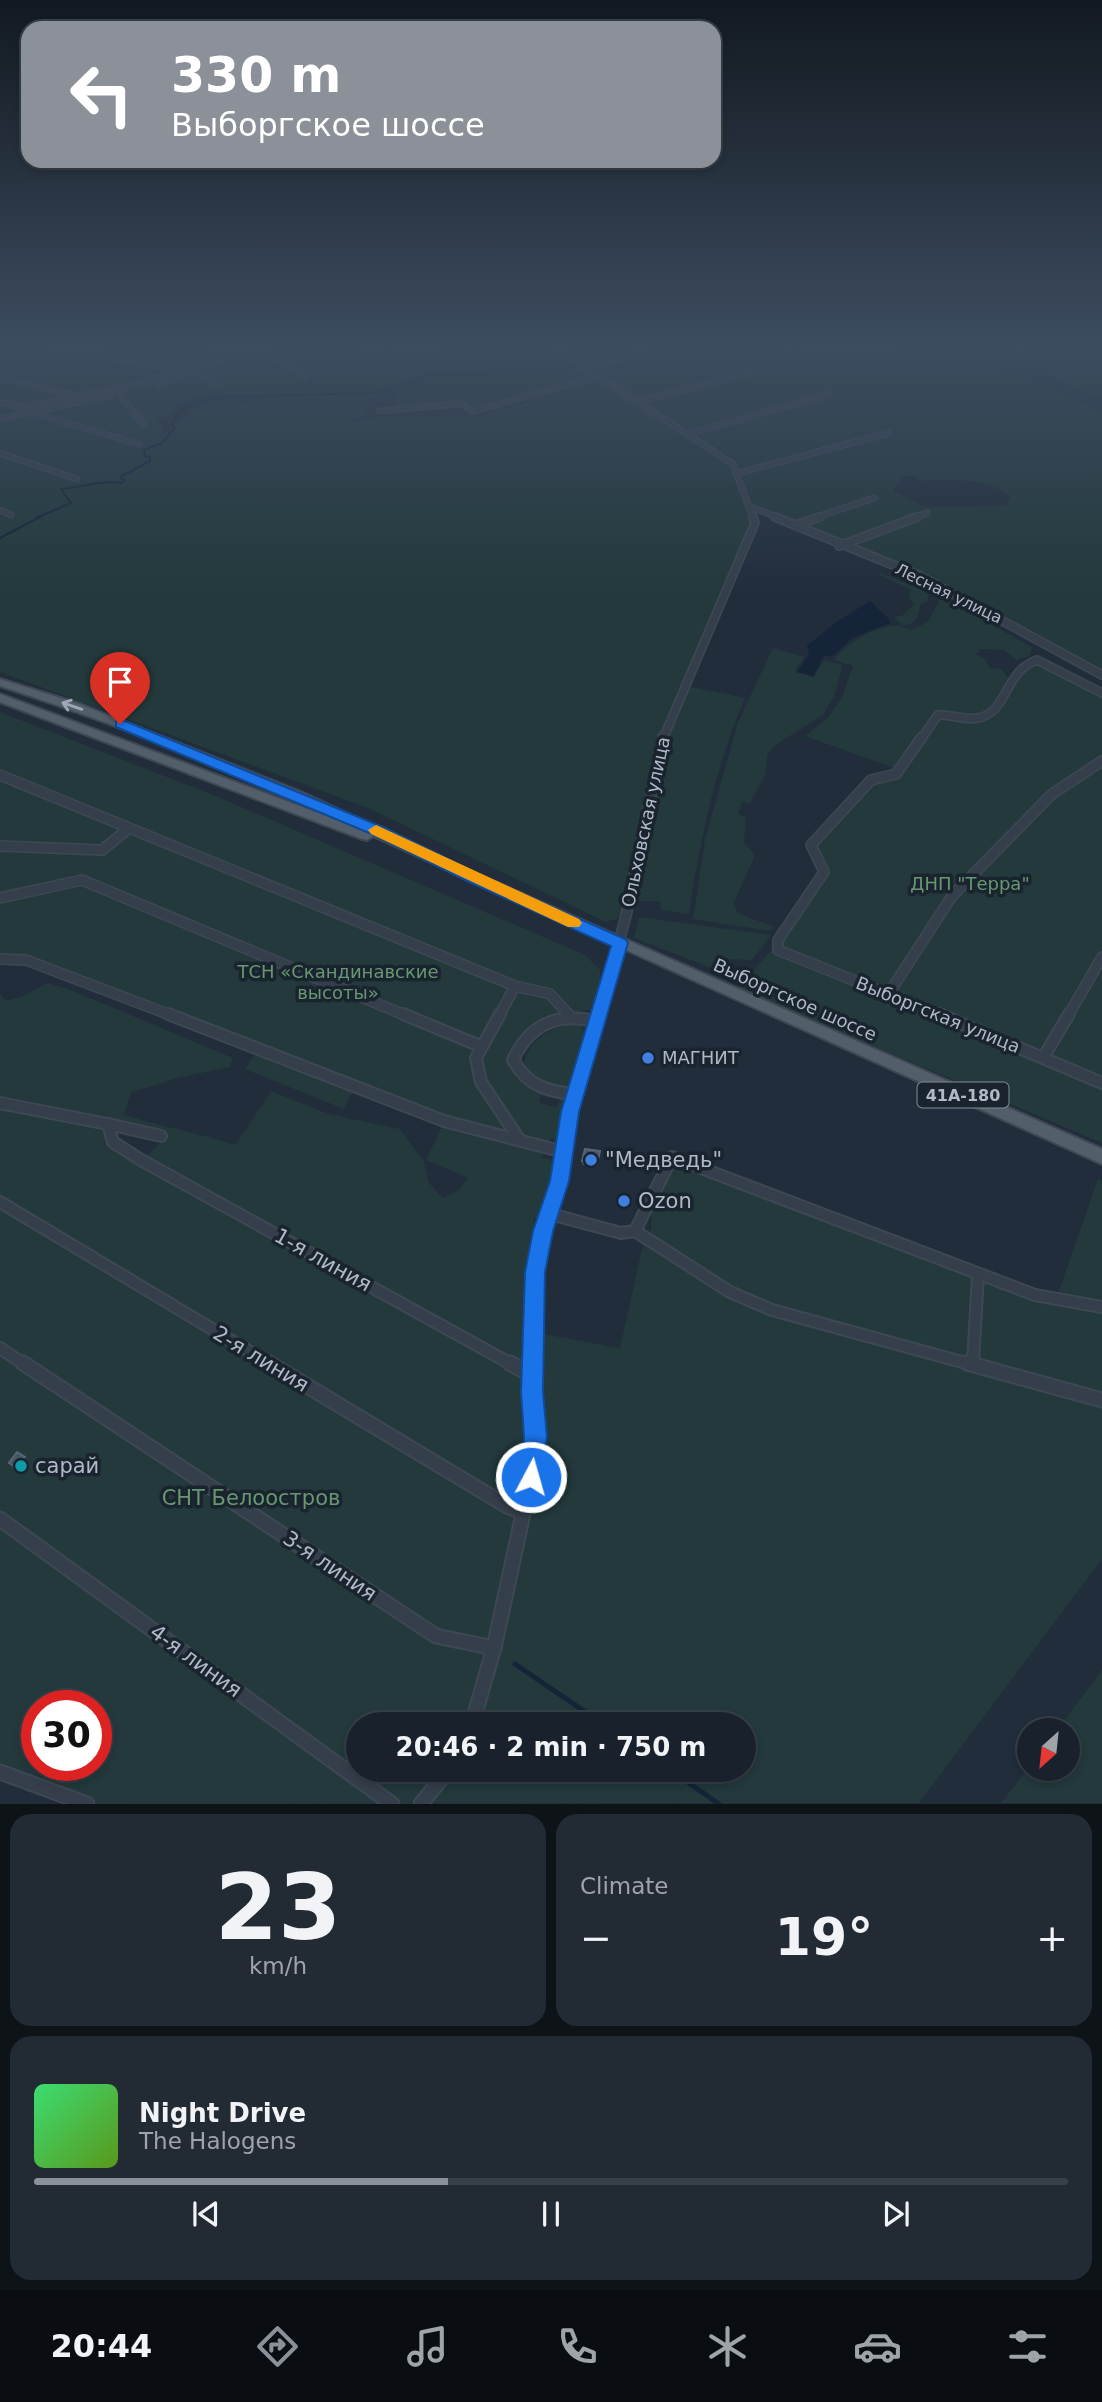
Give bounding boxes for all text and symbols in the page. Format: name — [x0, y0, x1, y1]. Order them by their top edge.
text: 330 m — [171, 47, 341, 104]
icon: left — [56, 49, 147, 140]
text: Выборгское шоссе — [171, 106, 485, 144]
street label: Лесная улица — [892, 559, 1005, 628]
pin — [90, 652, 150, 724]
icon: arrive — [101, 663, 139, 701]
one-way arrow — [61, 699, 83, 711]
street label: Ольховская улица — [617, 735, 674, 909]
park label: ДНП "Терра" — [910, 873, 1030, 894]
street label: Выборгское шоссе — [710, 954, 880, 1045]
park label: ТСН «Скандинавские высоты» — [236, 961, 439, 1003]
street label: Выборгская улица — [853, 972, 1023, 1057]
place label: МАГНИТ — [662, 1047, 740, 1068]
marker: МАГНИТ — [640, 1050, 656, 1066]
road number: 41А-180 — [918, 1082, 1009, 1107]
place label: "Медведь" — [605, 1148, 722, 1172]
marker: "Медведь" — [583, 1152, 599, 1168]
place label: Ozon — [638, 1189, 692, 1213]
marker: Ozon — [616, 1193, 632, 1209]
street label: 1-я линия — [270, 1223, 376, 1297]
street label: 2-я линия — [209, 1321, 313, 1397]
position arrow — [494, 1440, 568, 1514]
place label: сарай — [35, 1454, 99, 1478]
marker: сарай — [13, 1458, 29, 1474]
park label: СНТ Белоостров — [162, 1486, 340, 1510]
street label: 3-я линия — [279, 1526, 381, 1606]
street label: 4-я линия — [146, 1620, 246, 1702]
speed limit sign: 30 — [21, 1690, 112, 1781]
north arrow — [1017, 1718, 1080, 1782]
map controls — [1017, 1718, 1080, 1781]
text: 20:46 · 2 min · 750 m — [396, 1732, 706, 1762]
text: 23 — [215, 1855, 341, 1960]
text: Climate — [580, 1873, 669, 1899]
text: 19° — [775, 1907, 873, 1967]
text: − — [580, 1916, 612, 1960]
text: + — [1036, 1916, 1068, 1960]
text: km/h — [249, 1953, 307, 1979]
text: Night Drive — [139, 2098, 306, 2128]
text: The Halogens — [139, 2128, 296, 2154]
icon: previous — [187, 2195, 225, 2233]
icon: pause — [532, 2195, 570, 2233]
icon: next — [877, 2195, 915, 2233]
icon: directions — [253, 2322, 302, 2371]
icon: music — [403, 2322, 452, 2371]
icon: phone — [553, 2322, 602, 2371]
icon: climate — [703, 2322, 752, 2371]
icon: car — [853, 2322, 902, 2371]
icon: filters — [1003, 2322, 1052, 2371]
text: 20:44 — [50, 2327, 152, 2365]

